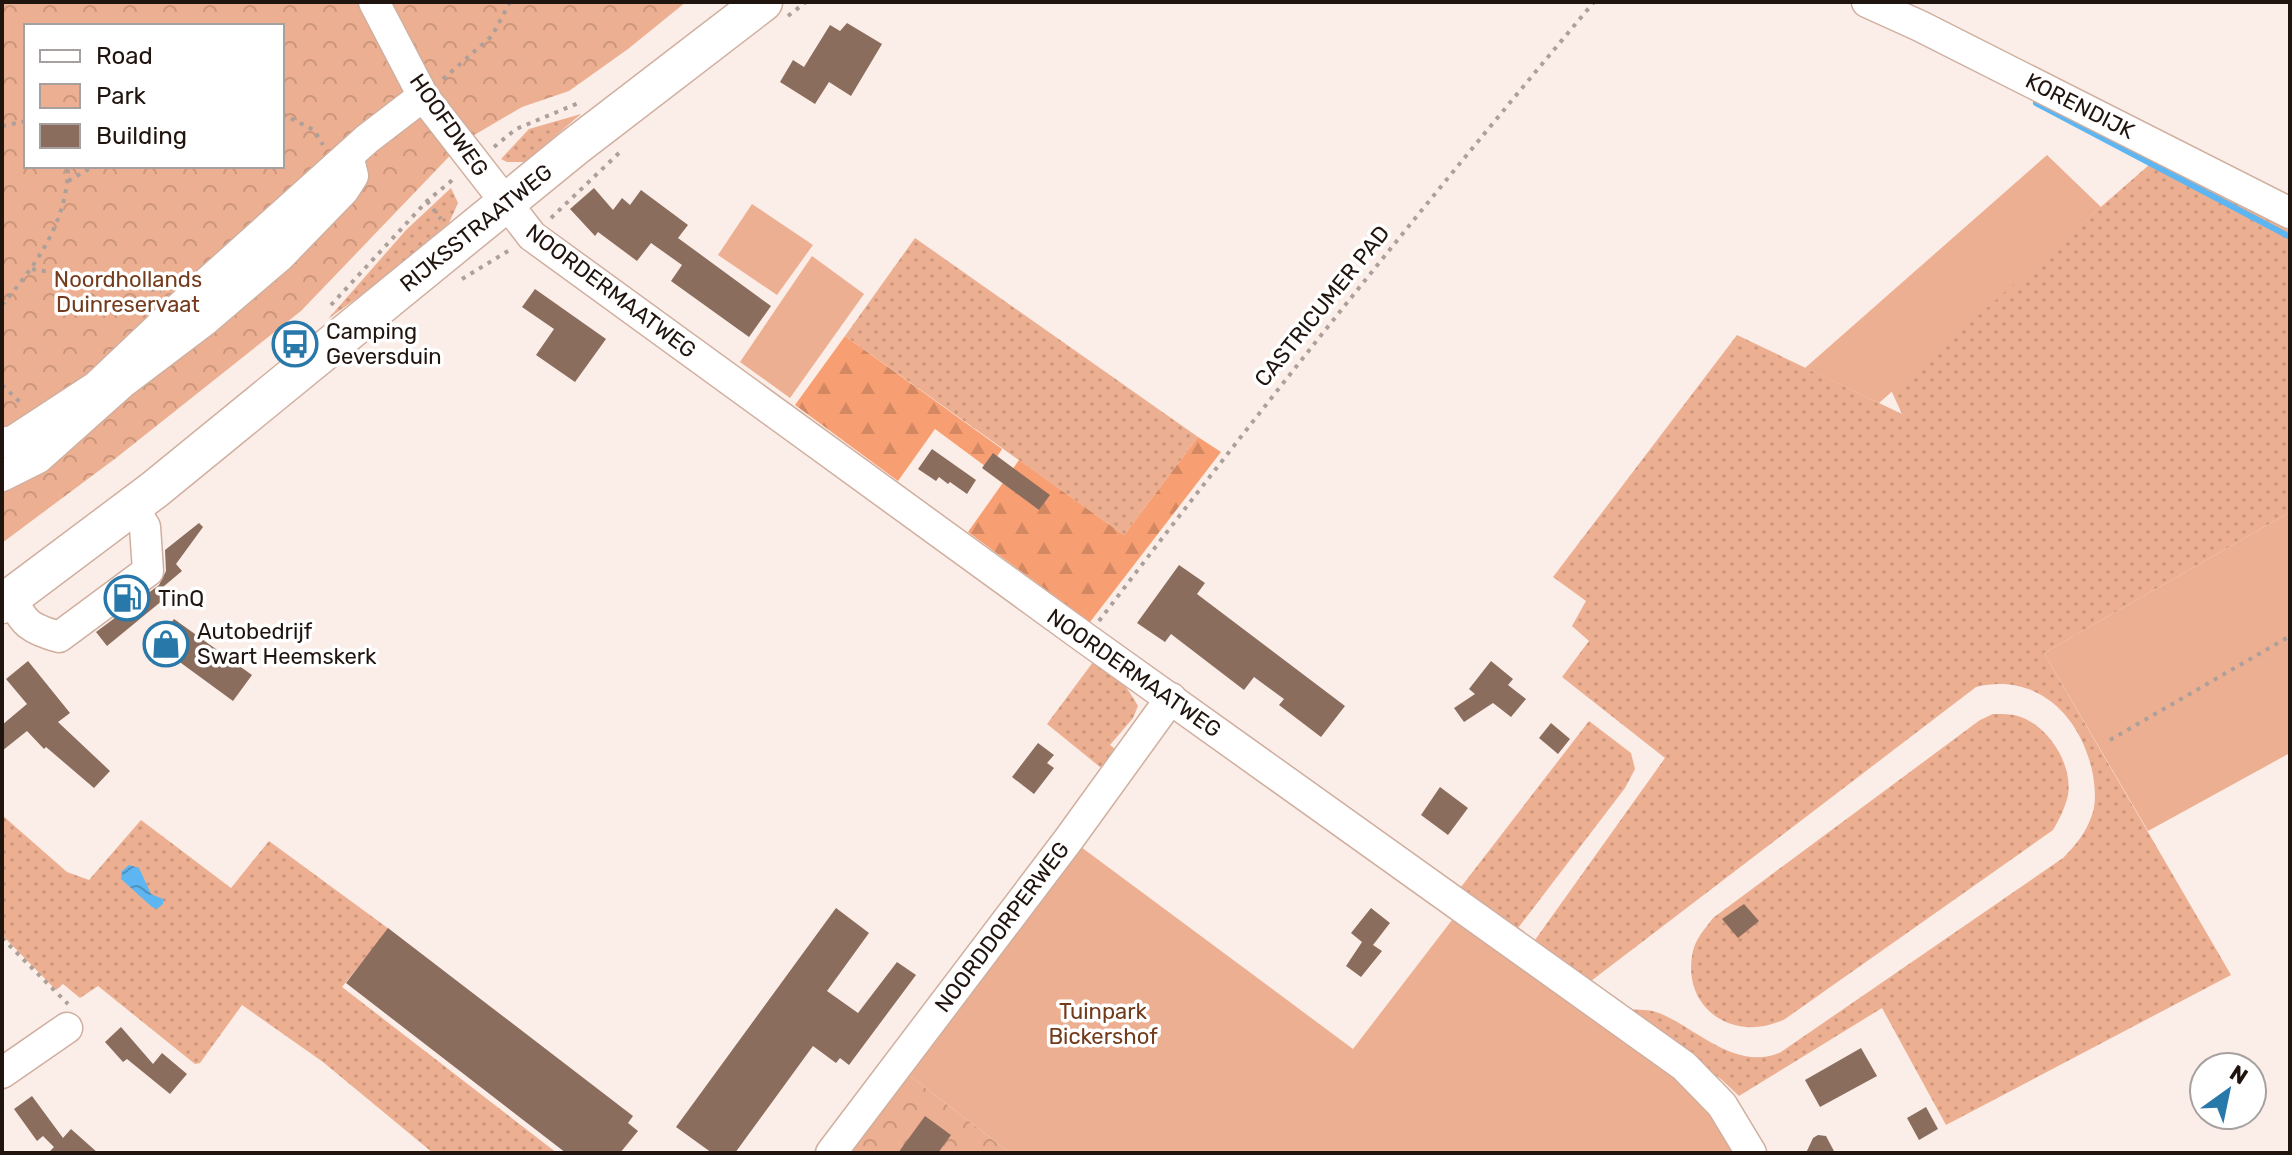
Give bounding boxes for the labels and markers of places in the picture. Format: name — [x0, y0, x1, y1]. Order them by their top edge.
place label: Camping Geversduin — [326, 318, 442, 370]
bus stop icon: Camping Geversduin — [271, 320, 319, 368]
fuel station icon: TinQ — [103, 574, 151, 622]
place label: TinQ — [158, 585, 204, 612]
place label: Autobedrijf Swart Heemskerk — [197, 618, 377, 670]
shop icon: Autobedrijf Swart Heemskerk — [142, 620, 190, 668]

